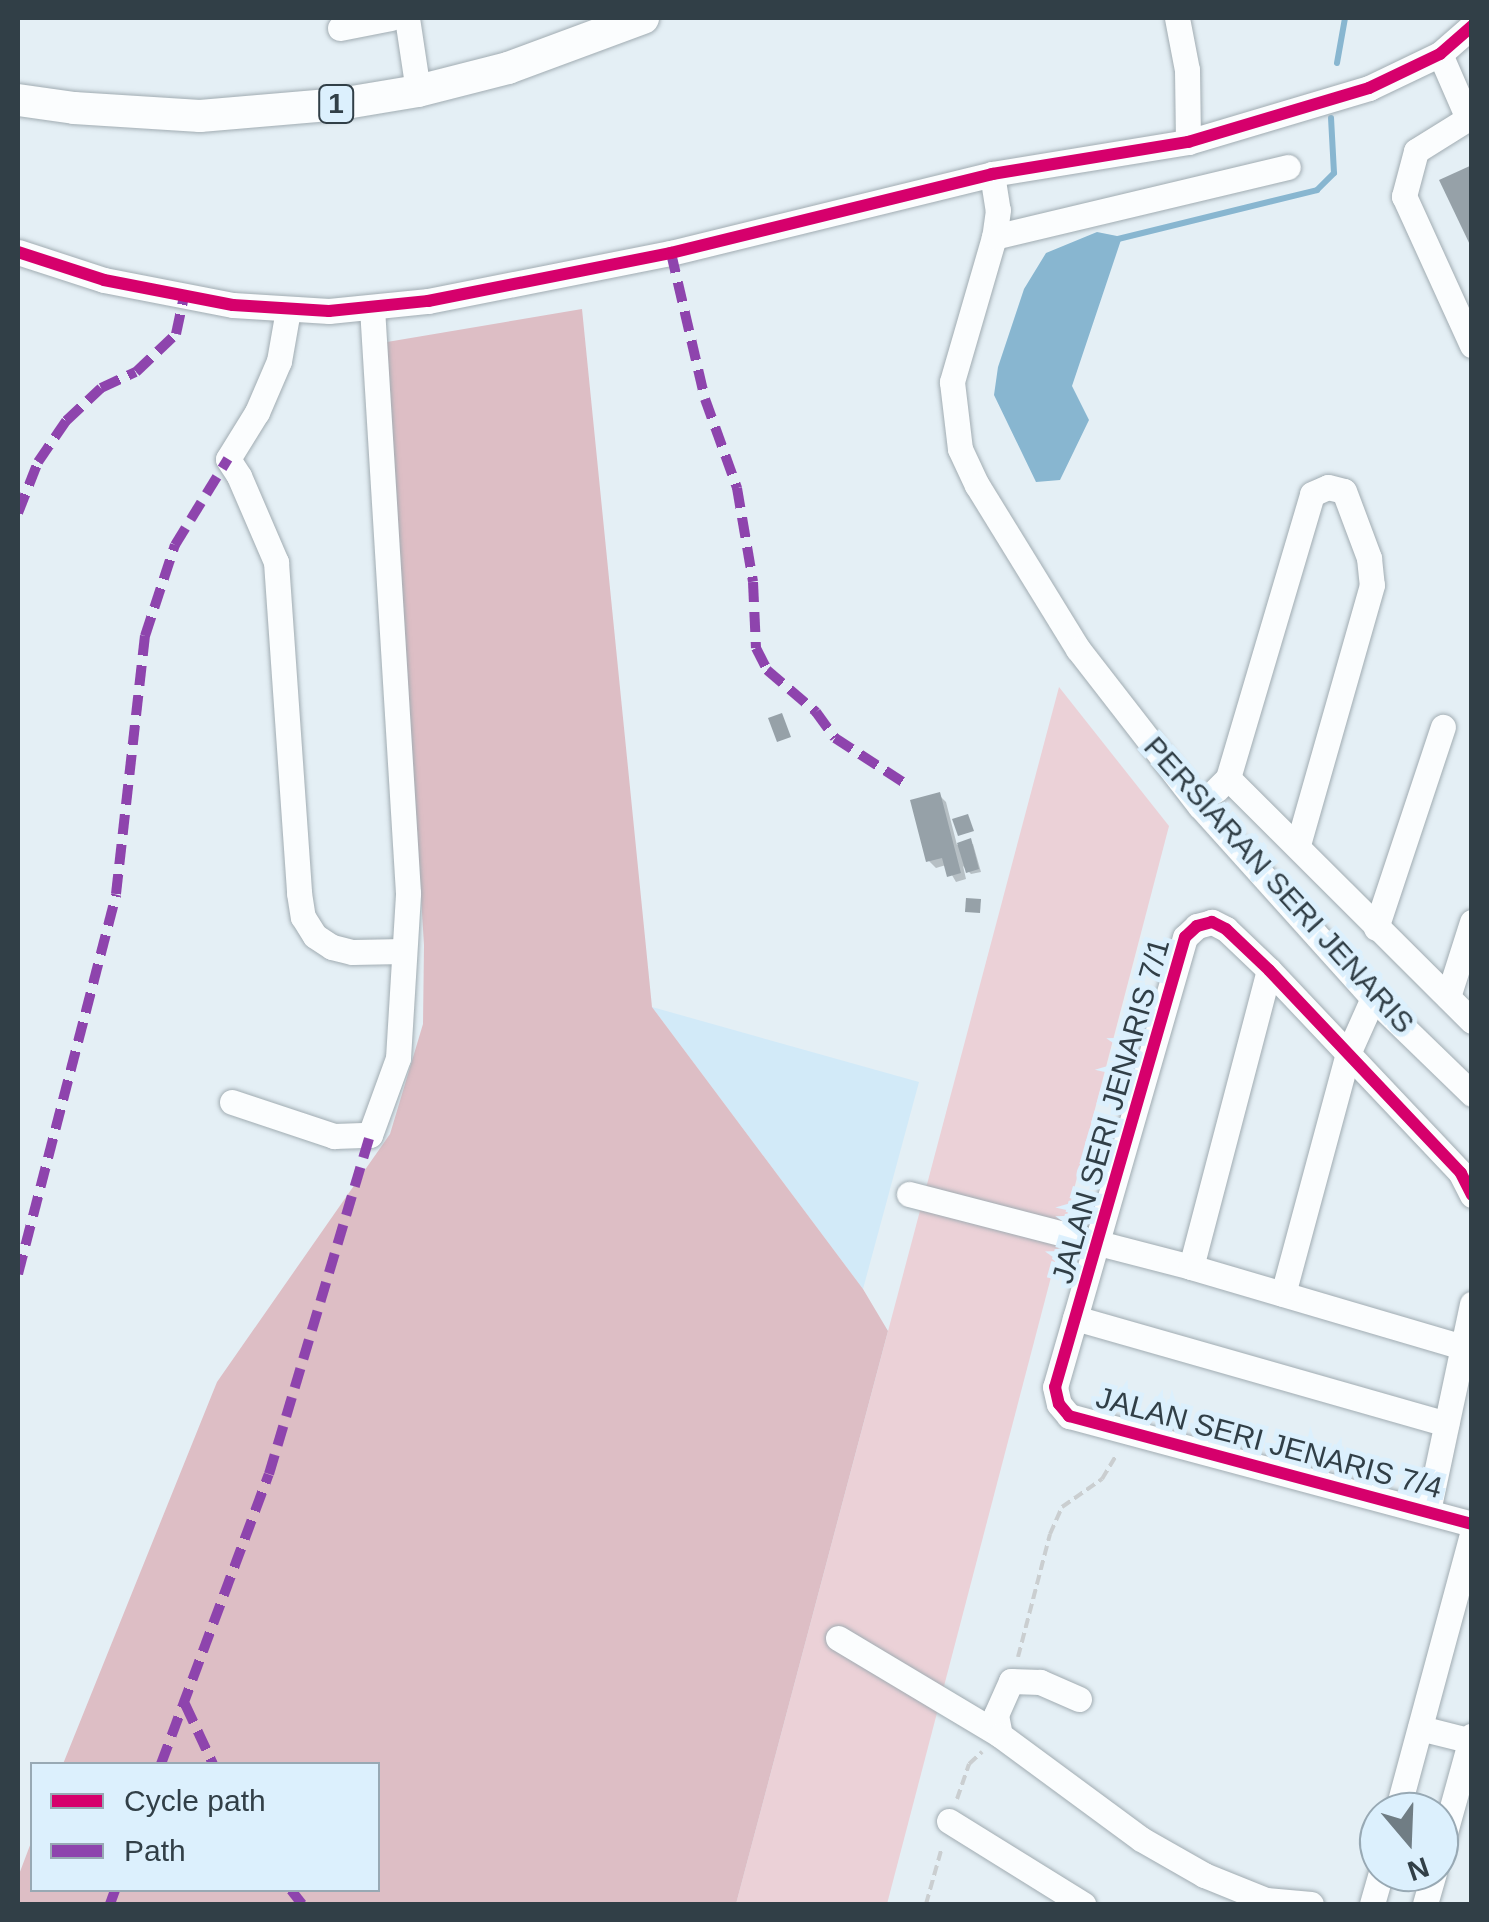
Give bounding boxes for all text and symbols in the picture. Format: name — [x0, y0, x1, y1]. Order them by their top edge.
road number: 1 — [316, 81, 356, 127]
street label: PERSIARAN SERI JENARIS — [1136, 729, 1422, 1041]
street label: JALAN SERI JENARIS 7/1 — [1045, 935, 1177, 1287]
street label: JALAN SERI JENARIS 7/4 — [1092, 1379, 1446, 1507]
legend — [30, 1762, 380, 1892]
text: Cycle path — [124, 1784, 266, 1817]
north arrow — [1359, 1792, 1459, 1892]
text: Path — [124, 1834, 186, 1867]
text: N — [1404, 1851, 1433, 1887]

